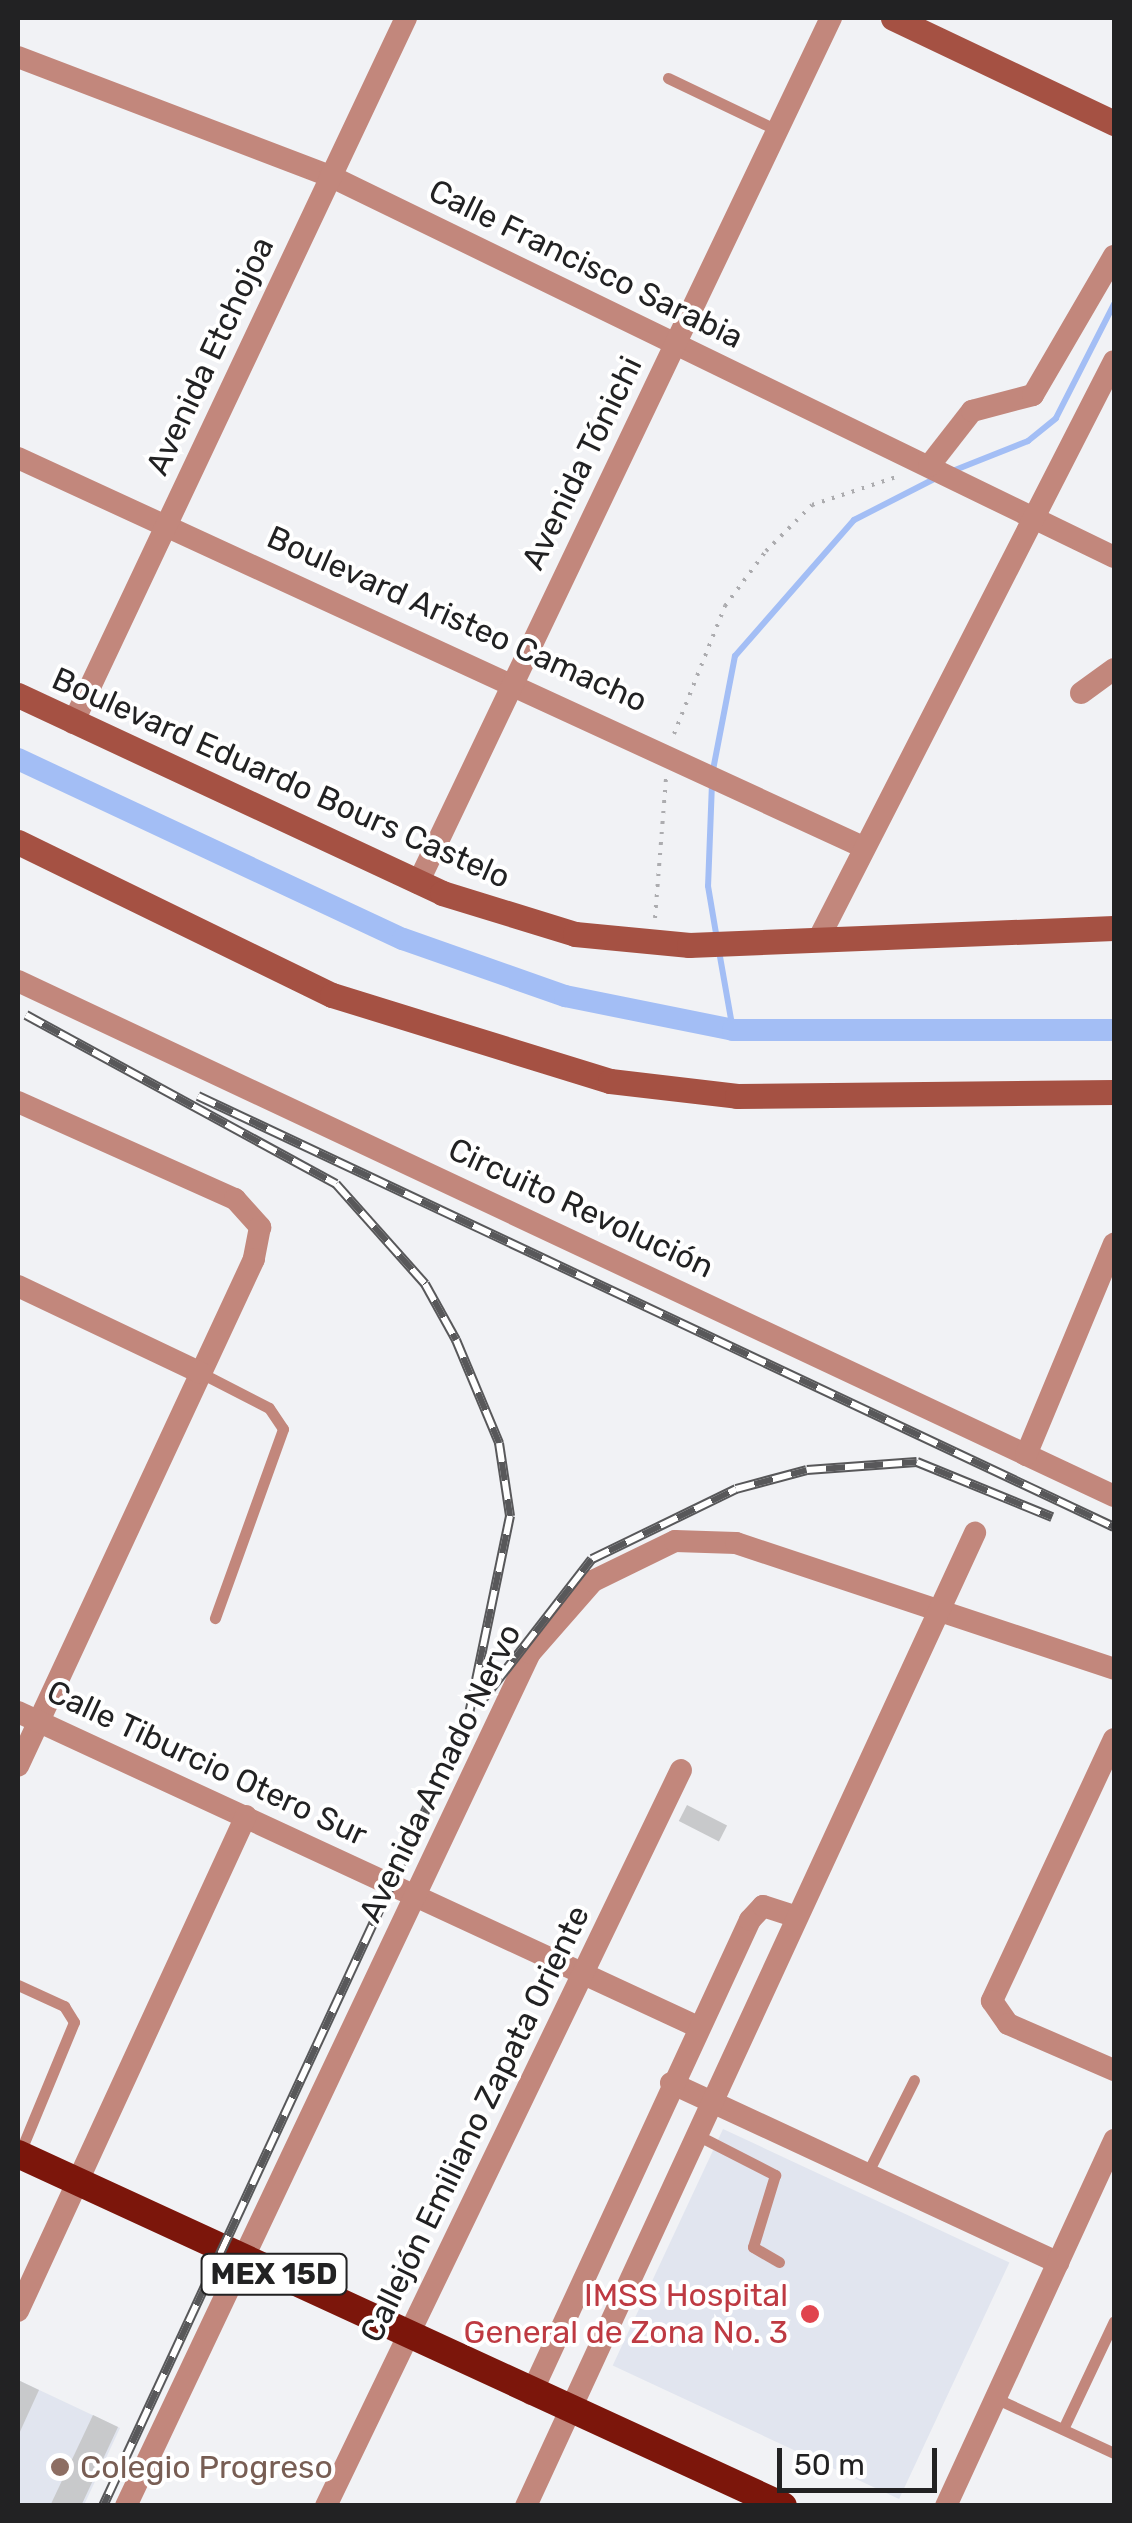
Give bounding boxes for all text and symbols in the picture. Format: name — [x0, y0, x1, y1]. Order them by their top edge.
street label: Calle Francisco Sarabia — [423, 171, 749, 357]
street label: Avenida Etchojoa — [138, 231, 282, 481]
street label: Avenida Tónichi — [514, 350, 650, 576]
street label: Boulevard Aristeo Camacho — [261, 518, 653, 720]
street label: Boulevard Eduardo Bours Castelo — [46, 659, 516, 897]
street label: Circuito Revolución — [442, 1130, 720, 1286]
street label: Avenida Amado Nervo — [351, 1617, 529, 1929]
street label: Calle Tiburcio Otero Sur — [40, 1672, 374, 1854]
street label: Callejón Emiliano Zapata Oriente — [352, 1899, 598, 2349]
road number: MEX 15D — [199, 2249, 349, 2299]
place label: IMSS Hospital General de Zona No. 3 — [464, 2277, 788, 2352]
marker: IMSS Hospital General de Zona No. 3 — [797, 2301, 823, 2327]
scale bar — [782, 2428, 942, 2490]
text: 50 m — [794, 2447, 865, 2483]
place label: Colegio Progreso — [80, 2448, 333, 2486]
marker: Colegio Progreso — [49, 2456, 71, 2478]

